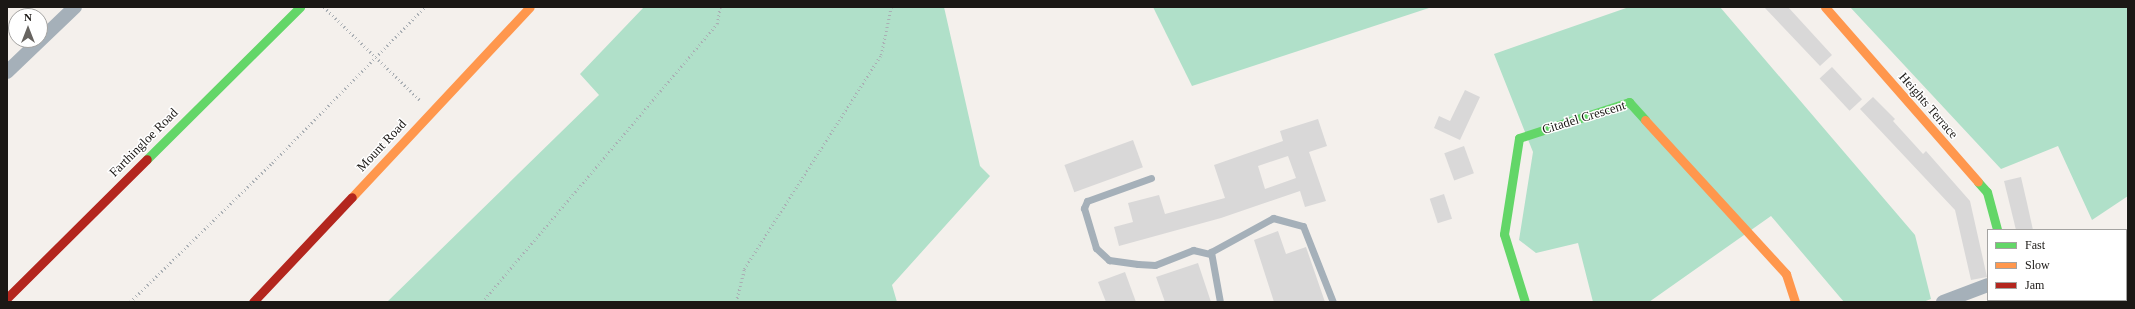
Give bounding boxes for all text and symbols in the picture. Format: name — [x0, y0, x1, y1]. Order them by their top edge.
north arrow — [8, 8, 48, 48]
text: N — [24, 11, 32, 23]
street label: Heights Terrace — [1895, 70, 1961, 142]
street label: Citadel Crescent — [1540, 98, 1628, 138]
street label: Farthingloe Road — [106, 105, 182, 181]
street label: Mount Road — [354, 117, 410, 175]
legend — [1987, 229, 2127, 301]
text: Fast — [2025, 238, 2045, 252]
text: Slow — [2025, 258, 2050, 272]
text: Jam — [2025, 278, 2044, 292]

